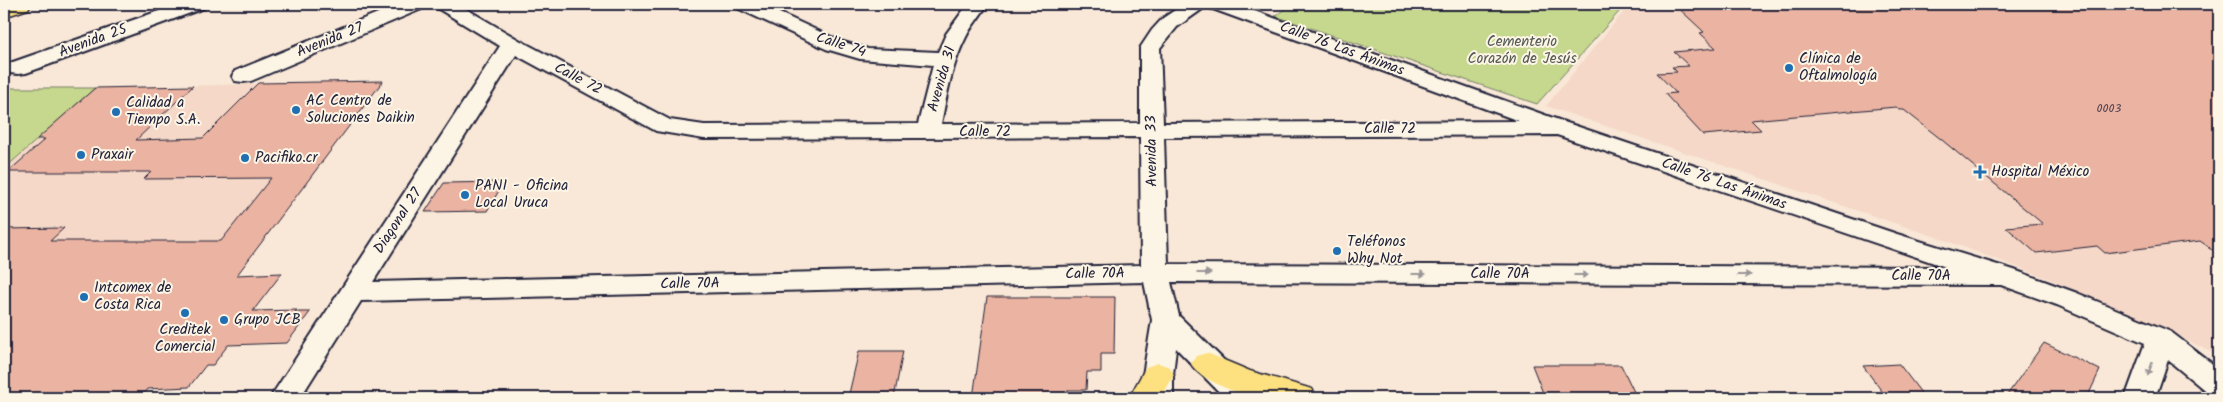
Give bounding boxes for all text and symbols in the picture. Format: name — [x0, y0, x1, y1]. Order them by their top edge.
street label: Avenida 27 — [293, 15, 368, 64]
street label: Calle 76 Las Ánimas — [1276, 15, 1408, 83]
street label: Avenida 25 — [55, 17, 131, 64]
street label: Calle 74 — [813, 26, 869, 64]
park label: Cementerio Corazón de Jesús — [1467, 30, 1577, 71]
street label: Avenida 31 — [921, 43, 963, 115]
place label: Clínica de Oftalmología — [1799, 47, 1877, 88]
street label: Calle 72 — [550, 56, 606, 102]
marker: Clínica de Oftalmología — [1783, 62, 1795, 74]
place label: AC Centro de Soluciones Daikin — [306, 89, 415, 130]
place label: Calidad a Tiempo S.A. — [126, 91, 200, 132]
house number: 0003 — [2097, 99, 2122, 118]
marker: AC Centro de Soluciones Daikin — [290, 104, 302, 116]
marker: Calidad a Tiempo S.A. — [110, 106, 122, 118]
street label: Avenida 33 — [1139, 115, 1165, 187]
street label: Calle 72 — [1364, 117, 1416, 141]
street label: Calle 72 — [959, 120, 1011, 144]
place label: Praxair — [91, 143, 134, 167]
place label: Pacifiko.cr — [255, 146, 318, 170]
marker: Praxair — [75, 149, 87, 161]
street label: Calle 76 Las Ánimas — [1658, 151, 1790, 217]
marker: Pacifiko.cr — [239, 152, 251, 164]
place label: Hospital México — [1991, 160, 2090, 184]
marker: Hospital México — [1973, 165, 1987, 179]
place label: PANI - Oficina Local Uruca — [475, 174, 568, 215]
street label: Diagonal 27 — [368, 182, 429, 259]
marker: PANI - Oficina Local Uruca — [459, 189, 471, 201]
place label: Teléfonos Why Not — [1347, 230, 1406, 271]
marker: Teléfonos Why Not — [1331, 245, 1343, 257]
street label: Calle 70A — [1065, 261, 1125, 287]
street label: Calle 70A — [1470, 262, 1530, 286]
street label: Calle 70A — [1891, 264, 1951, 288]
one-way arrow — [1196, 269, 1212, 277]
one-way arrow — [1411, 270, 1427, 278]
street label: Calle 70A — [660, 271, 720, 297]
one-way arrow — [1574, 271, 1590, 279]
one-way arrow — [1736, 271, 1752, 279]
place label: Intcomex de Costa Rica — [94, 276, 172, 317]
marker: Intcomex de Costa Rica — [78, 291, 90, 303]
marker: Creditek Comercial — [179, 307, 191, 319]
place label: Grupo JCB — [234, 308, 301, 332]
marker: Grupo JCB — [218, 314, 230, 326]
place label: Creditek Comercial — [155, 318, 216, 359]
one-way arrow — [2146, 361, 2153, 376]

